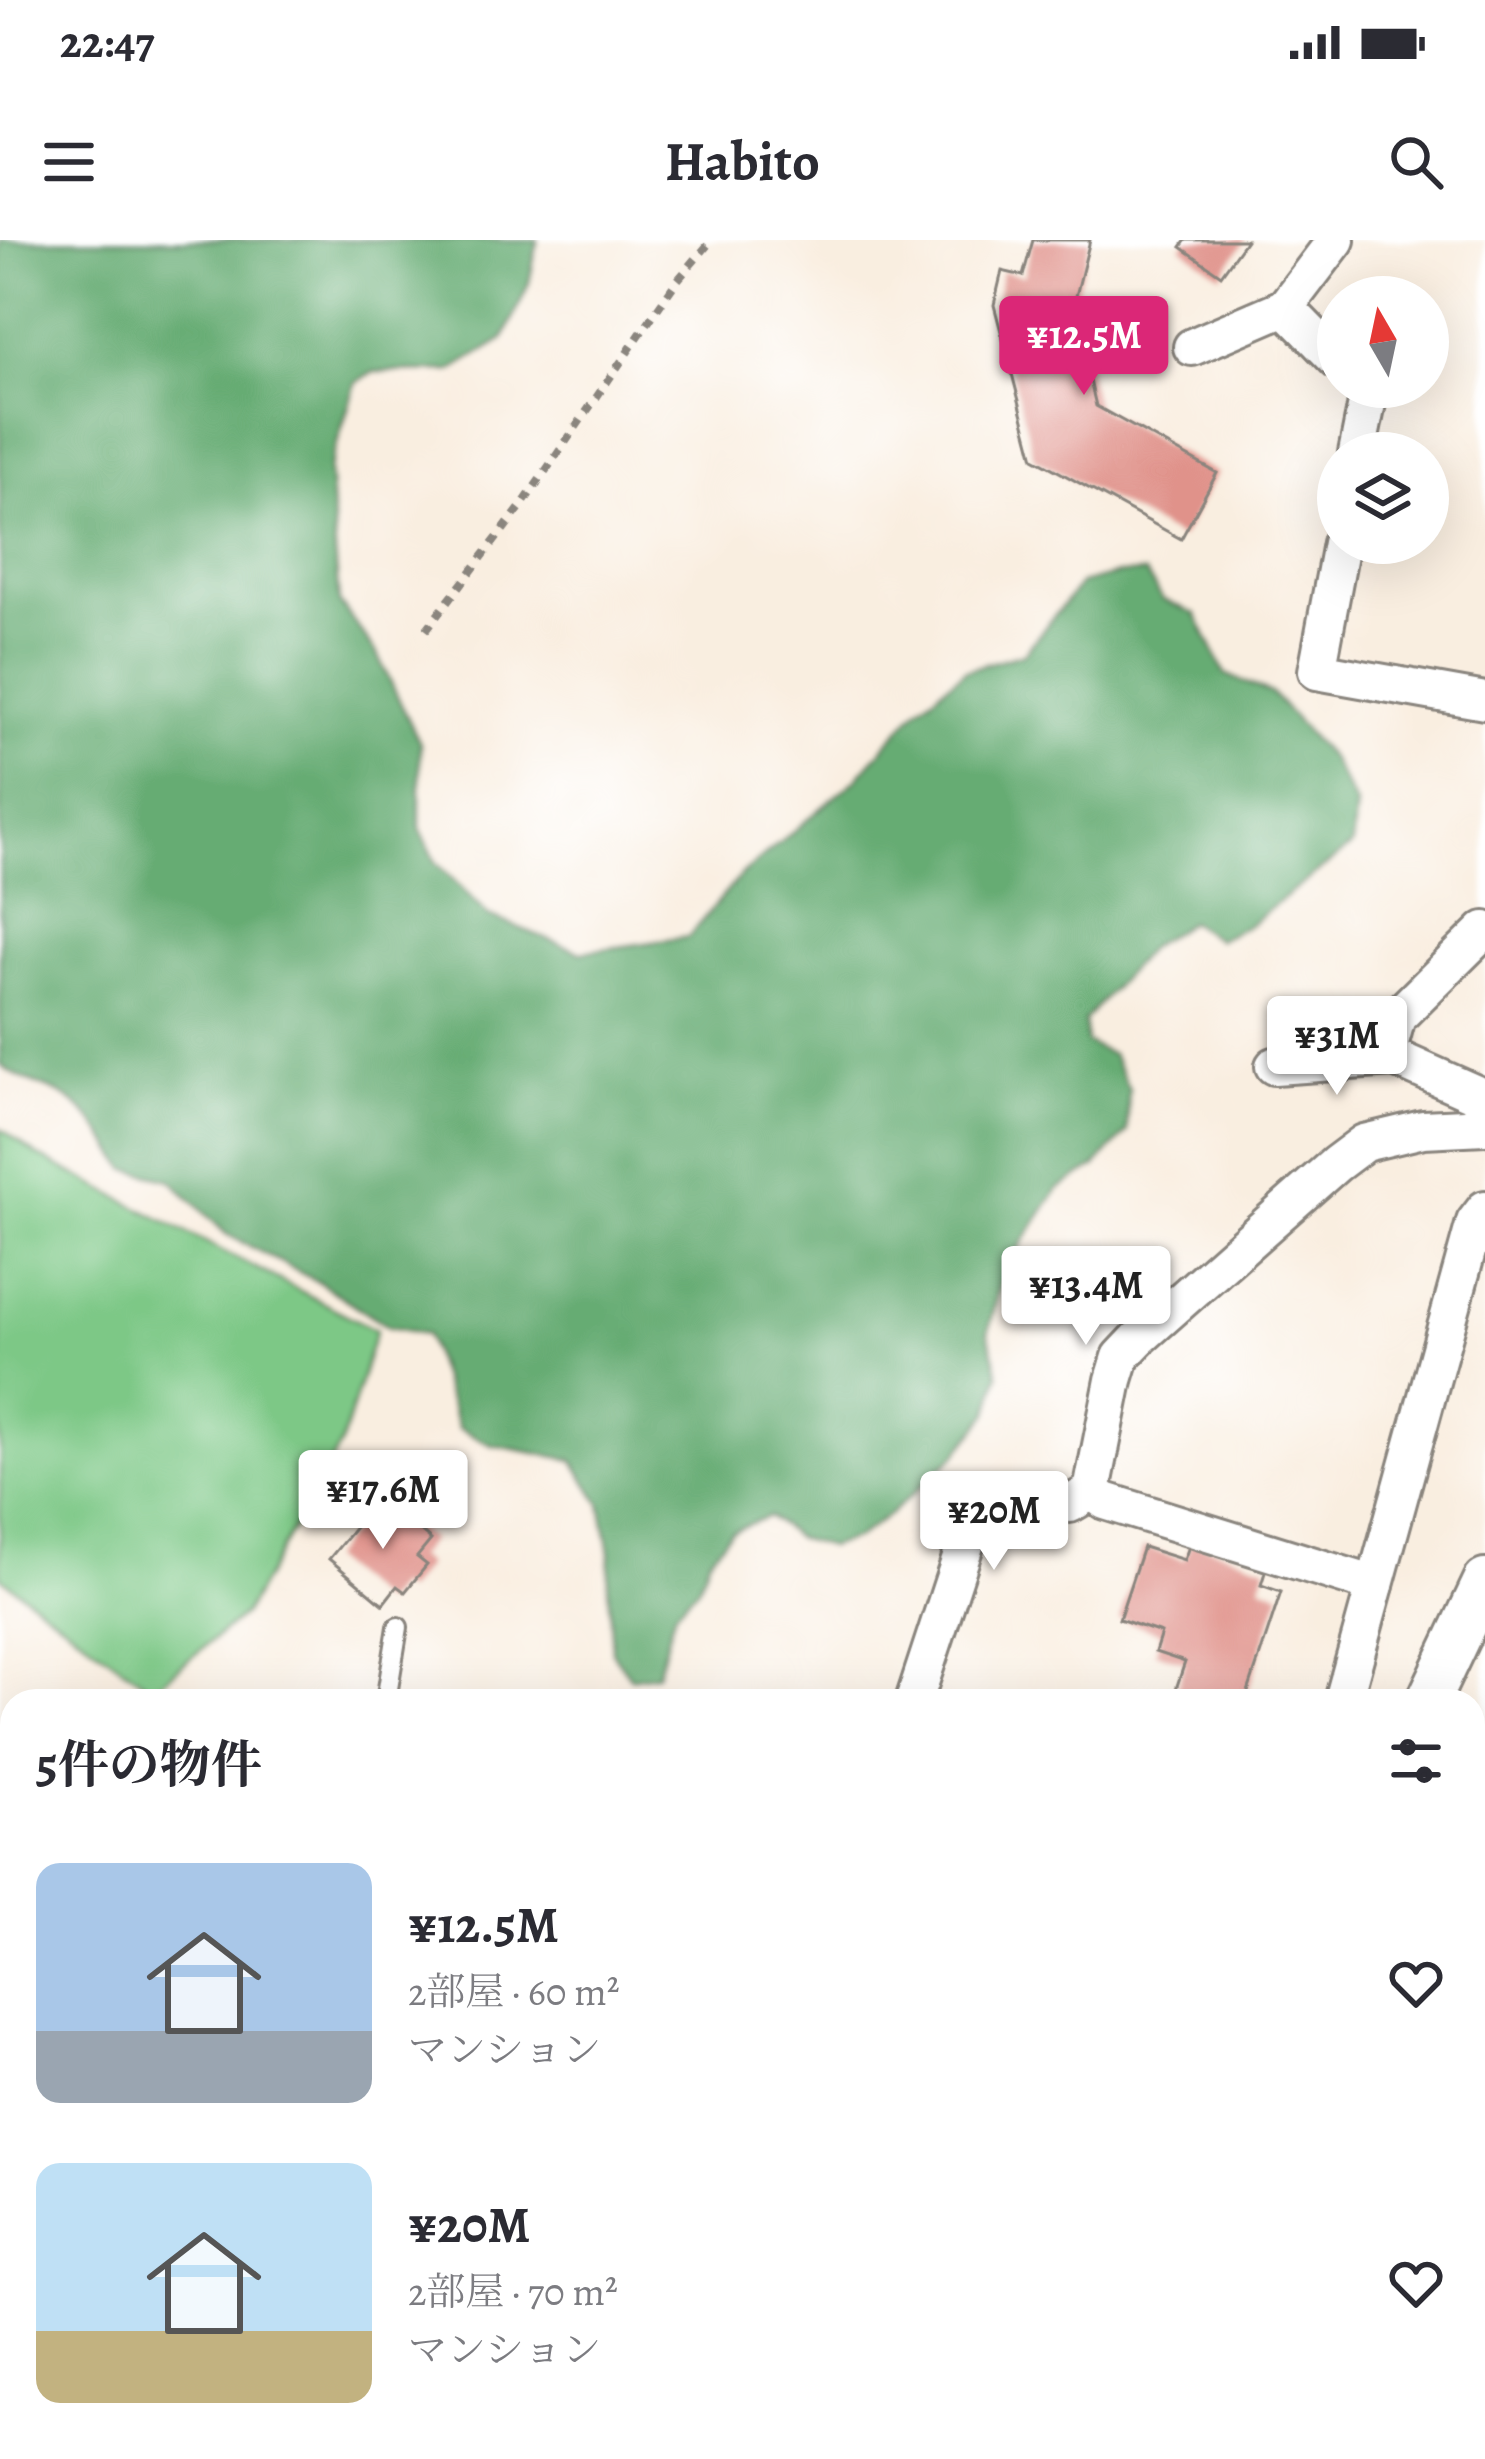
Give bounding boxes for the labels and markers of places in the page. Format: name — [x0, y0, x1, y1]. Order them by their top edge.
pin: ¥12.5M — [986, 296, 1182, 398]
pin: ¥31M — [1266, 996, 1408, 1098]
pin: ¥13.4M — [988, 1246, 1184, 1348]
pin: ¥17.6M — [285, 1450, 481, 1552]
pin: ¥20M — [923, 1471, 1065, 1573]

